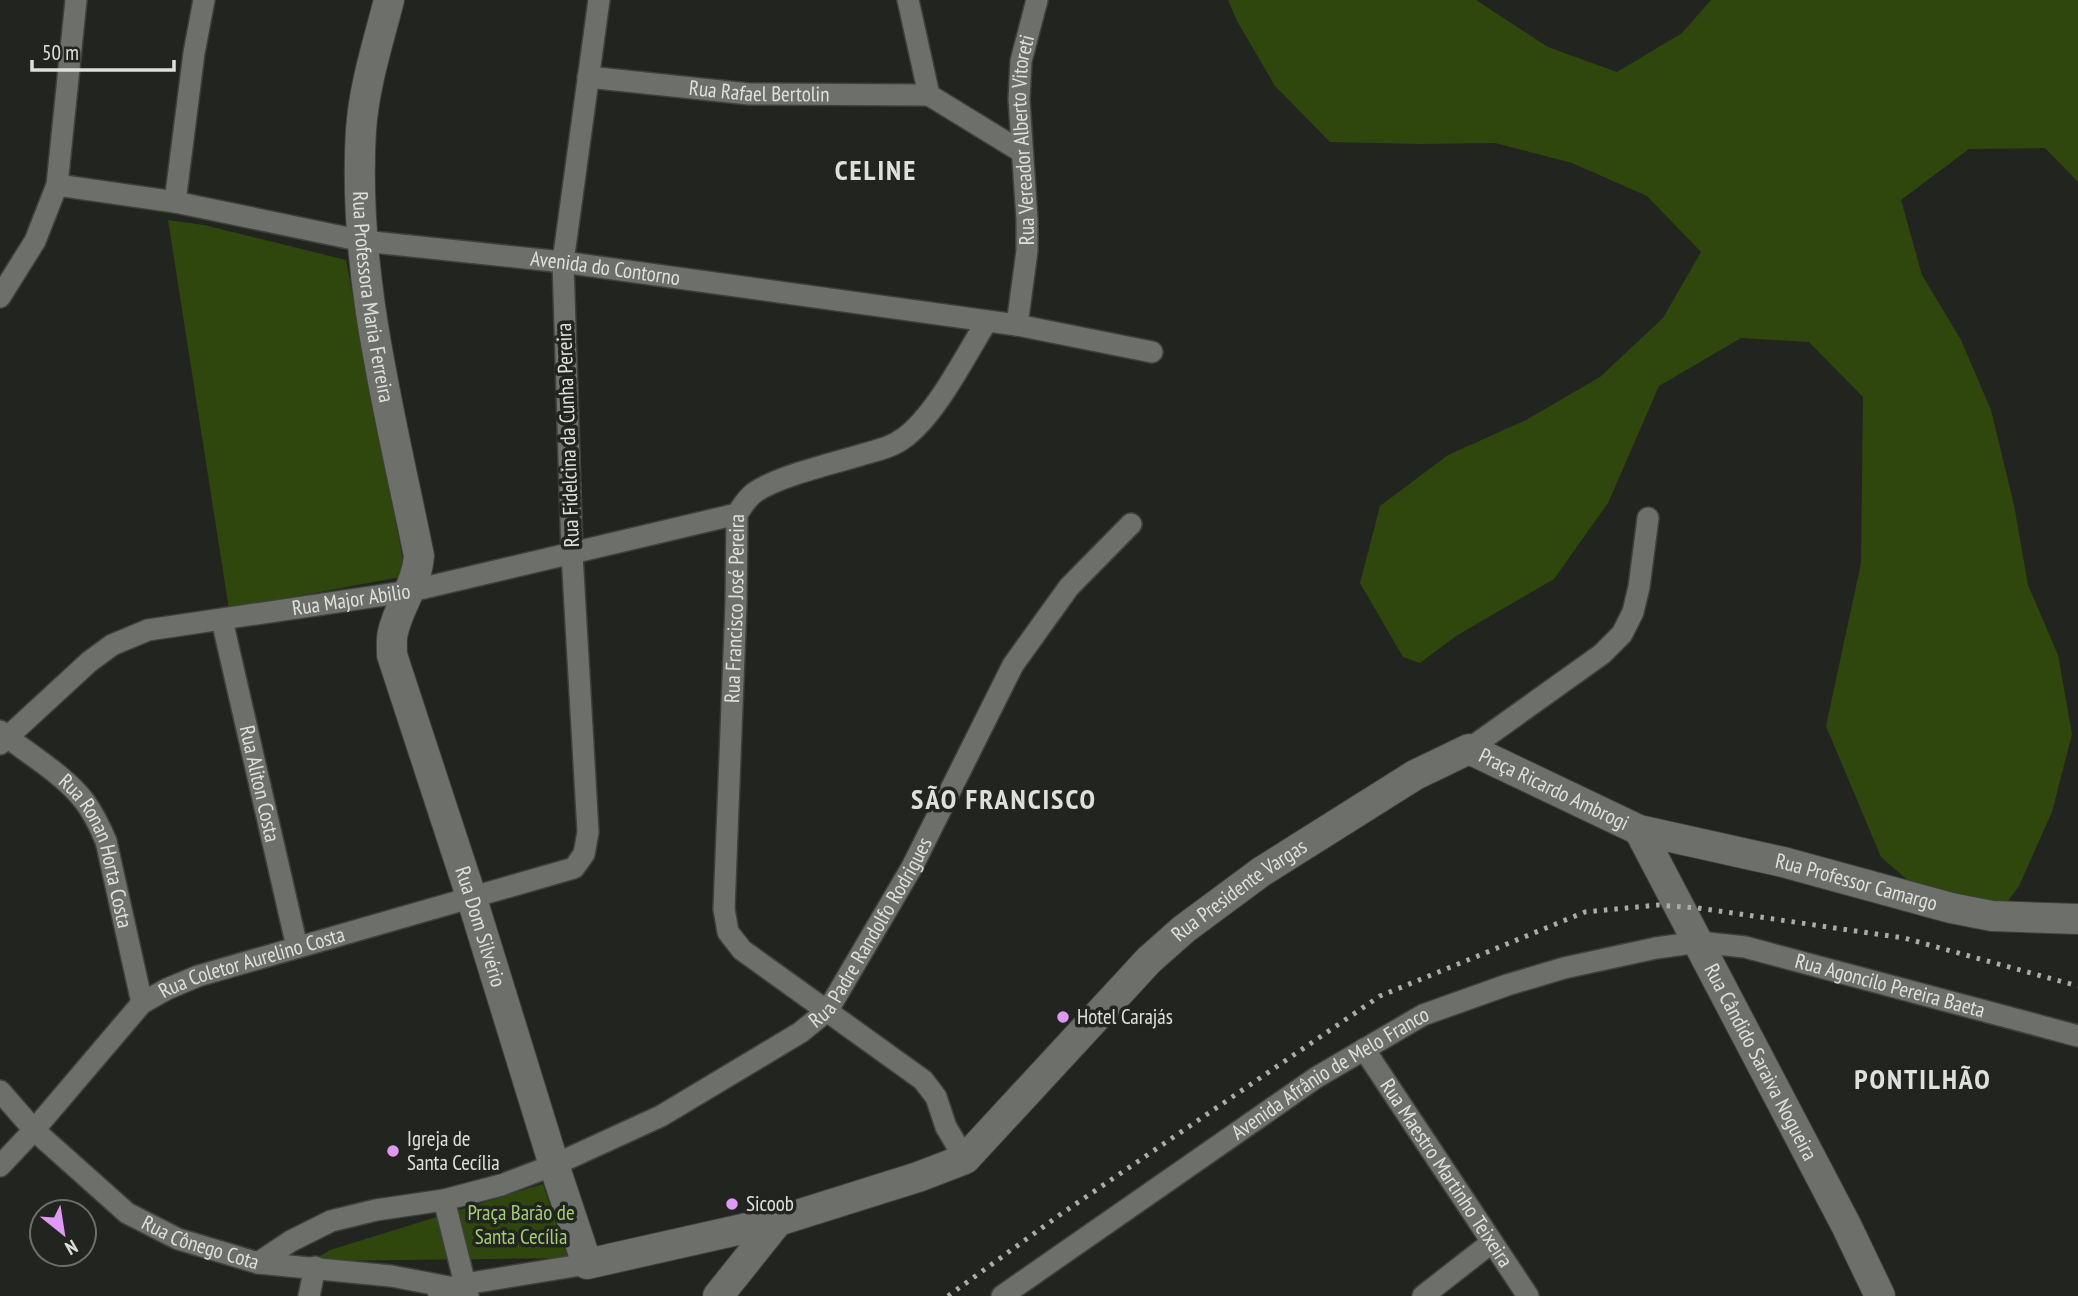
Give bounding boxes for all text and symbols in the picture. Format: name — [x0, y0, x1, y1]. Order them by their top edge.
scale bar — [32, 28, 173, 72]
street label: Rua Vereador Alberto Vitoreti — [1005, 32, 1040, 245]
text: 50 m — [42, 39, 79, 66]
street label: Rua Rafael Bertolin — [688, 74, 830, 107]
district label: CELINE — [835, 151, 917, 188]
street label: Rua Professora Maria Ferreira — [347, 191, 401, 405]
street label: Avenida do Contorno — [529, 245, 682, 291]
street label: Rua Fidelcina da Cunha Pereira — [550, 322, 585, 548]
street label: Rua Francisco José Pereira — [718, 514, 750, 703]
street label: Rua Major Abilio — [290, 577, 412, 621]
street label: Rua Aliton Costa — [234, 723, 286, 845]
street label: Praça Ricardo Ambrogi — [1475, 742, 1633, 836]
street label: Rua Ronan Horta Costa — [53, 768, 139, 930]
district label: SÃO FRANCISCO — [911, 780, 1097, 817]
street label: Rua Padre Randolfo Rodrigues — [803, 832, 938, 1033]
street label: Rua Presidente Vargas — [1165, 833, 1312, 947]
street label: Rua Professor Camargo — [1773, 847, 1940, 917]
street label: Rua Dom Silvério — [449, 863, 512, 990]
street label: Rua Coletor Aurelino Costa — [154, 921, 348, 1004]
street label: Rua Agoncilo Pereira Baeta — [1792, 947, 1988, 1024]
street label: Rua Cândido Saraiva Nogueira — [1698, 959, 1824, 1165]
street label: Avenida Afrânio de Melo Franco — [1226, 1000, 1432, 1145]
place label: Hotel Carajás — [1077, 1003, 1173, 1030]
marker: Hotel Carajás — [1055, 1009, 1071, 1025]
district label: PONTILHÃO — [1854, 1060, 1992, 1097]
street label: Rua Maestro Martinho Teixeira — [1375, 1073, 1519, 1272]
place label: Igreja de Santa Cecília — [407, 1125, 500, 1176]
marker: Igreja de Santa Cecília — [385, 1143, 401, 1159]
place label: Sicoob — [746, 1190, 794, 1217]
marker: Sicoob — [724, 1196, 740, 1212]
north arrow — [28, 1198, 98, 1268]
park label: Praça Barão de Santa Cecília — [467, 1199, 575, 1250]
street label: Rua Cônego Cota — [137, 1209, 262, 1276]
text: N — [61, 1235, 82, 1261]

